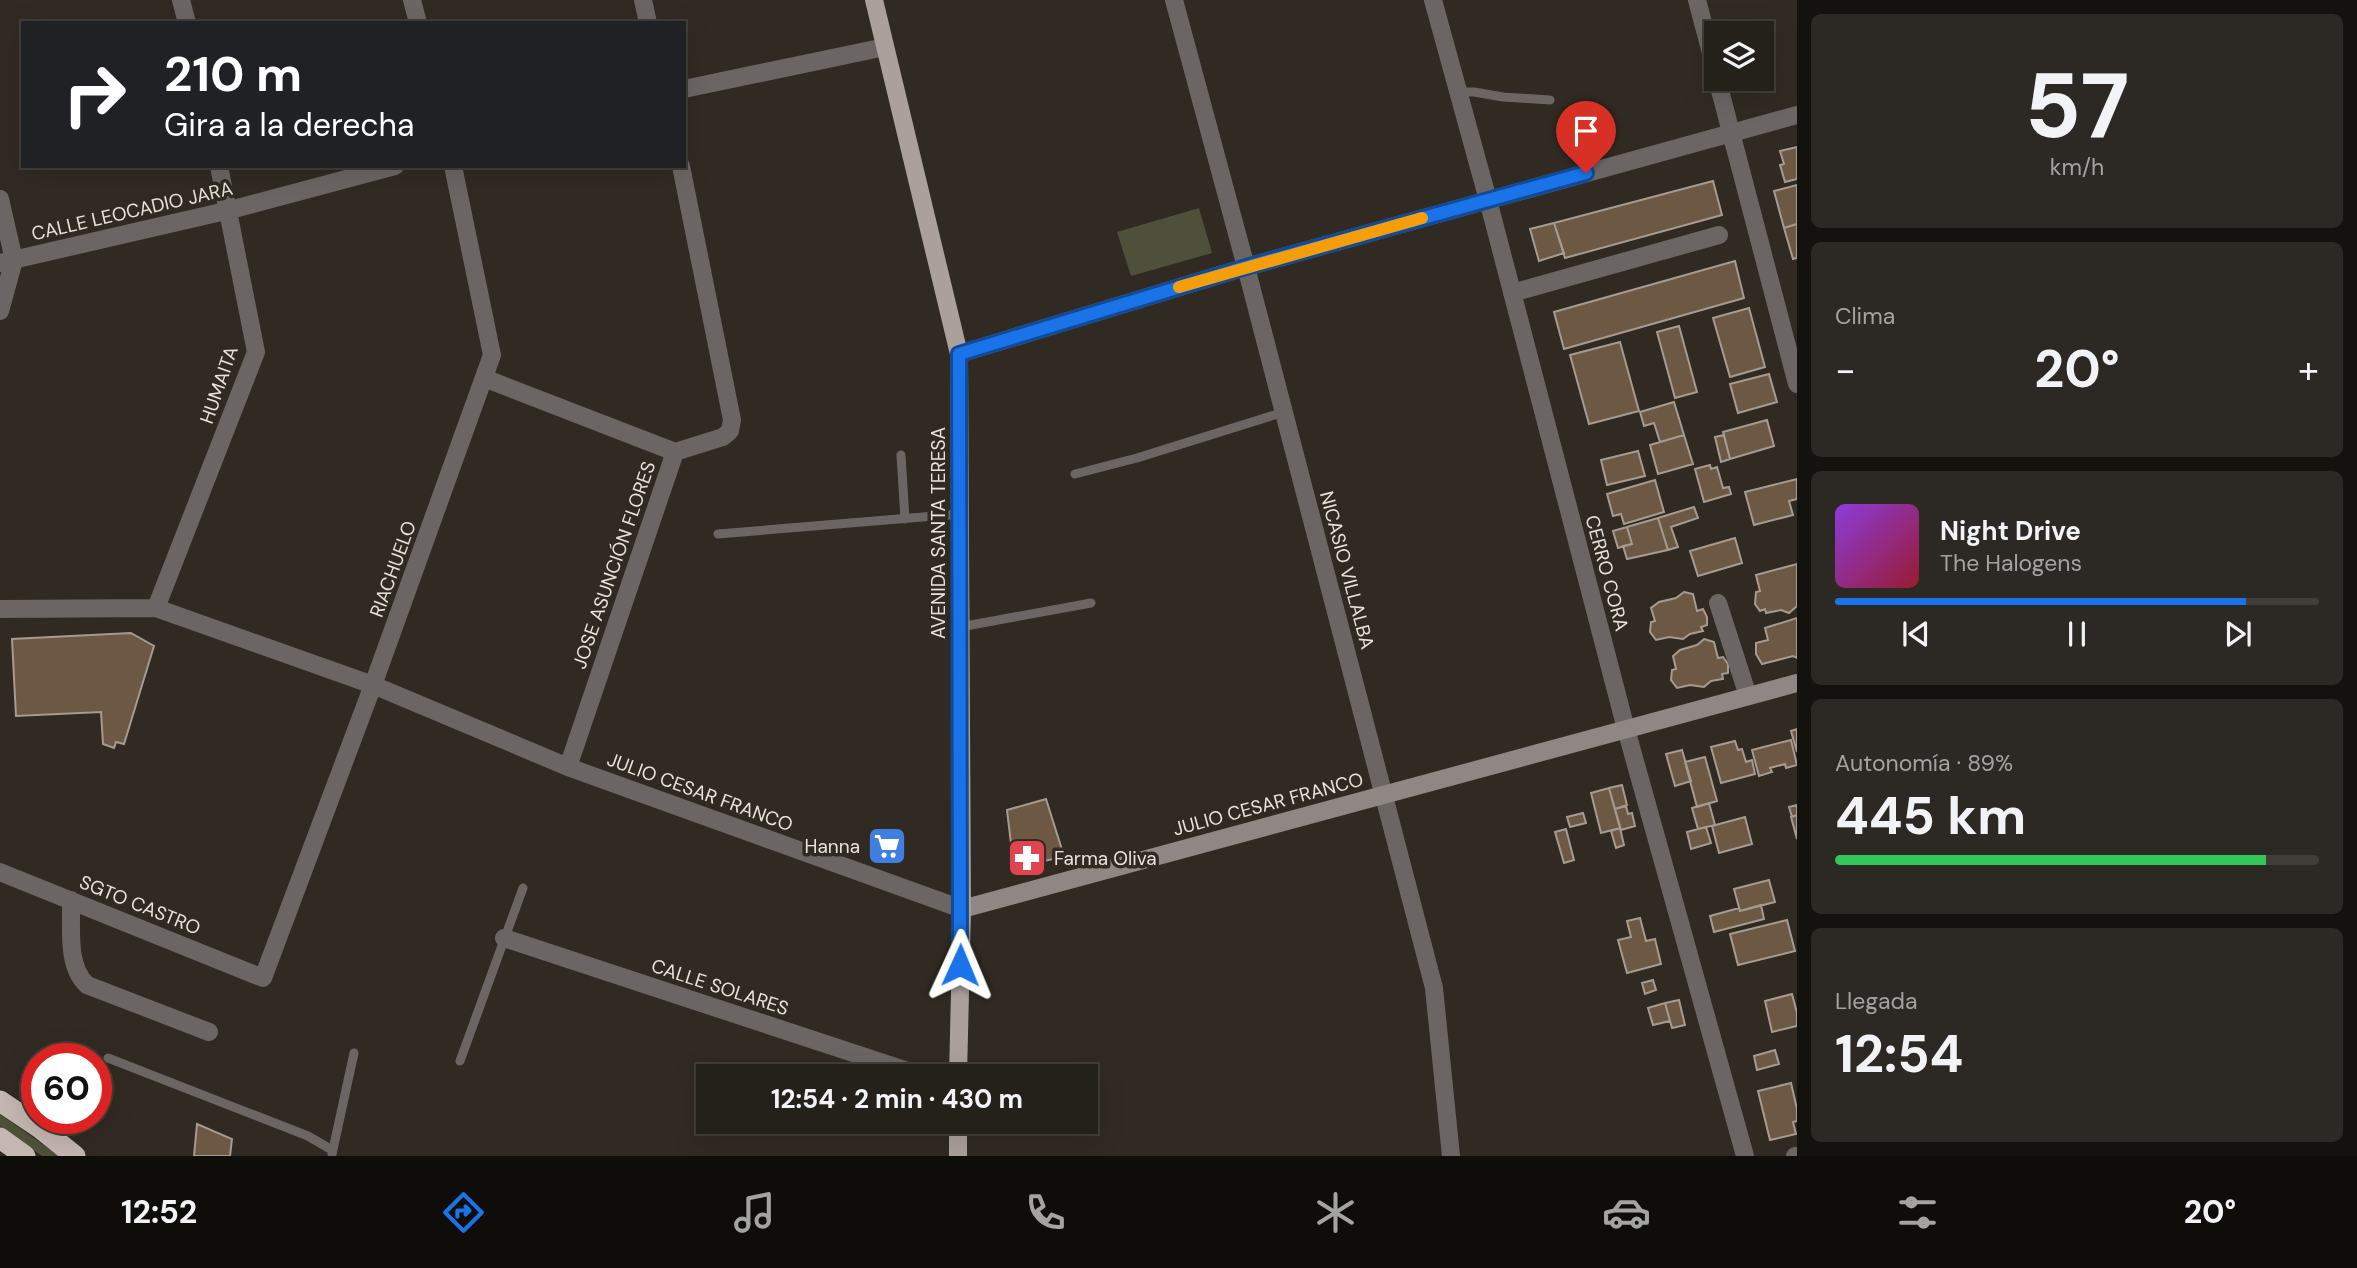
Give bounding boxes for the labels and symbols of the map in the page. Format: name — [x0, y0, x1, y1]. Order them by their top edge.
pin — [1556, 101, 1616, 173]
street label: CALLE LEOCADIO JARA — [29, 176, 235, 246]
street label: HUMAITA — [194, 343, 244, 427]
street label: AVENIDA SANTA TERESA — [926, 427, 951, 639]
street label: JOSE ASUNCIÓN FLORES — [567, 458, 661, 672]
street label: NICASIO VILLALBA — [1314, 488, 1380, 652]
street label: CERRO CORA — [1580, 512, 1635, 634]
street label: RIACHUELO — [364, 517, 422, 621]
street label: JULIO CESAR FRANCO — [604, 747, 796, 837]
street label: JULIO CESAR FRANCO — [1170, 767, 1366, 841]
supermarket icon: Hanna — [866, 825, 908, 867]
place label: Hanna — [805, 834, 860, 859]
pharmacy icon: Farma Oliva — [1006, 837, 1048, 879]
place label: Farma Oliva — [1054, 846, 1157, 871]
street label: SGTO CASTRO — [76, 869, 204, 941]
position arrow — [923, 928, 997, 1002]
street label: CALLE SOLARES — [648, 953, 792, 1021]
speed limit sign: 60 — [21, 1043, 112, 1134]

